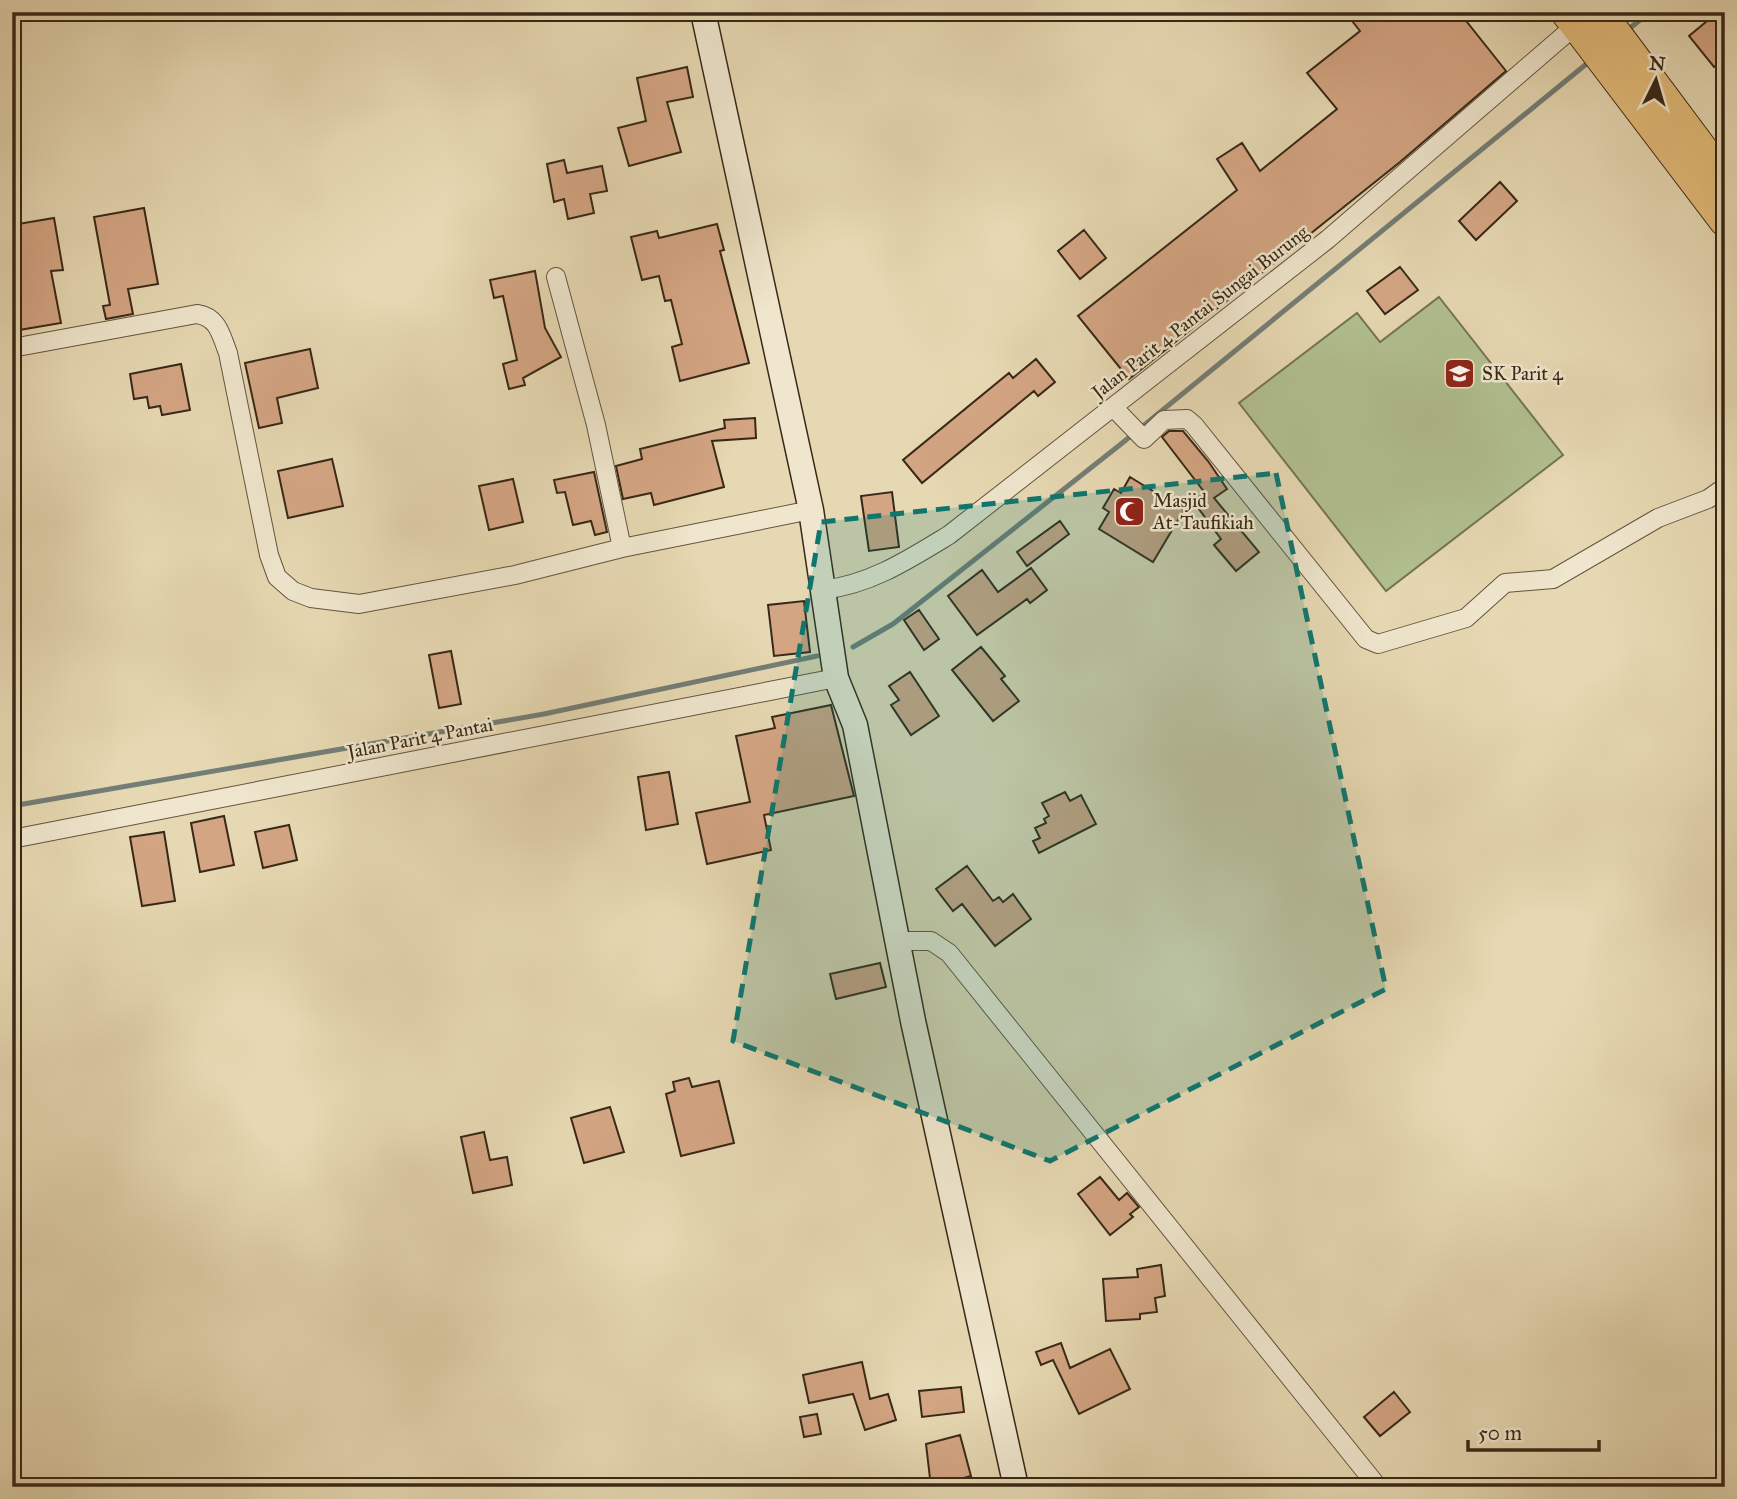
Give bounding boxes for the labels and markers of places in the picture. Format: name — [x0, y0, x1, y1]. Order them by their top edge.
school or university icon: SK Parit 4 — [1442, 356, 1476, 390]
place label: SK Parit 4 — [1482, 362, 1563, 385]
place label: Masjid At-Taufikiah — [1152, 489, 1254, 534]
mosque icon: Masjid At-Taufikiah — [1113, 494, 1147, 528]

